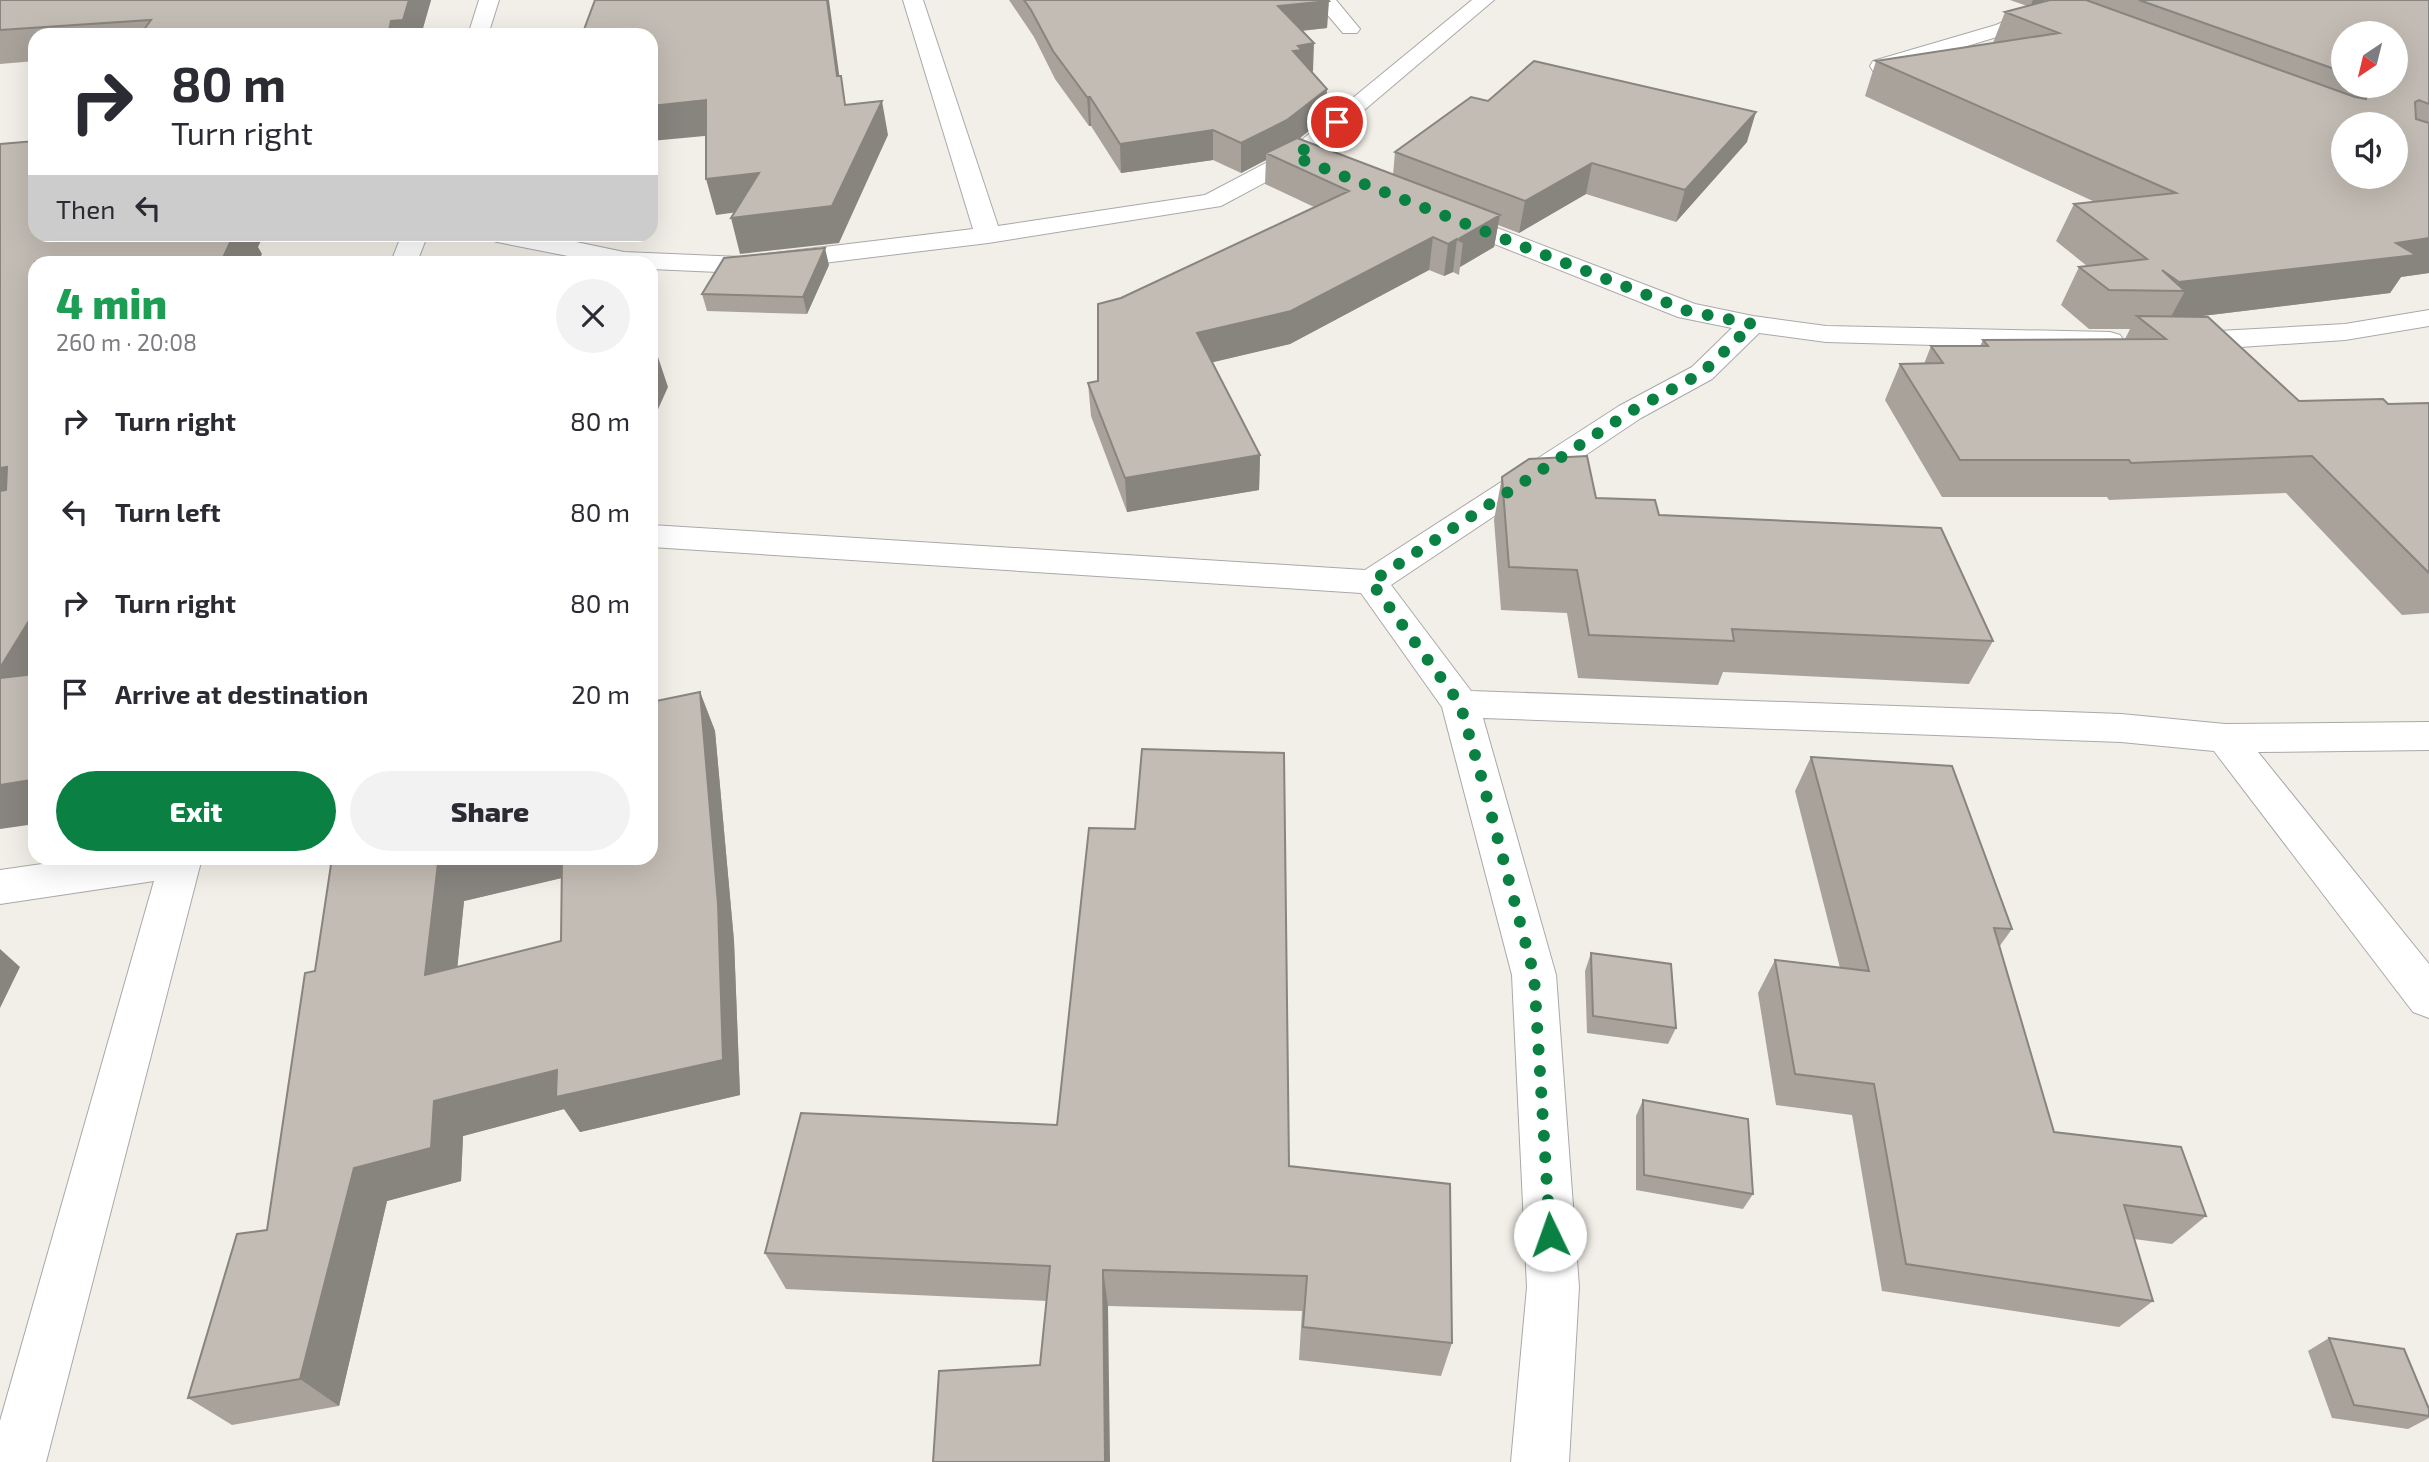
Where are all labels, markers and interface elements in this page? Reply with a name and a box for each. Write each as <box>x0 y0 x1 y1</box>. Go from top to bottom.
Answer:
north arrow <box>2331 21 2408 98</box>
map controls <box>2331 21 2408 189</box>
text: 80 m <box>171 53 286 112</box>
icon: right <box>56 56 147 147</box>
pin <box>1307 92 1367 152</box>
icon: arrive <box>1318 103 1356 141</box>
button: sound <box>2331 112 2408 189</box>
text: Turn right <box>171 113 313 151</box>
icon: left <box>129 189 167 227</box>
text: Then <box>56 193 115 224</box>
text: 4 min <box>56 277 167 327</box>
button: close <box>556 279 630 353</box>
text: 260 m · 20:08 <box>56 328 197 356</box>
icon: right <box>56 402 94 440</box>
text: Turn right <box>115 405 236 436</box>
text: 80 m <box>570 405 630 436</box>
icon: left <box>56 493 94 531</box>
text: Turn left <box>115 496 221 527</box>
text: 80 m <box>570 496 630 527</box>
icon: right <box>56 584 94 622</box>
text: Turn right <box>115 587 236 618</box>
text: 80 m <box>570 587 630 618</box>
icon: arrive <box>56 675 94 713</box>
text: Arrive at destination <box>115 678 368 709</box>
text: 20 m <box>571 678 630 709</box>
button: Exit <box>56 771 336 851</box>
button: Share <box>350 771 630 851</box>
position arrow <box>1513 1198 1587 1272</box>

